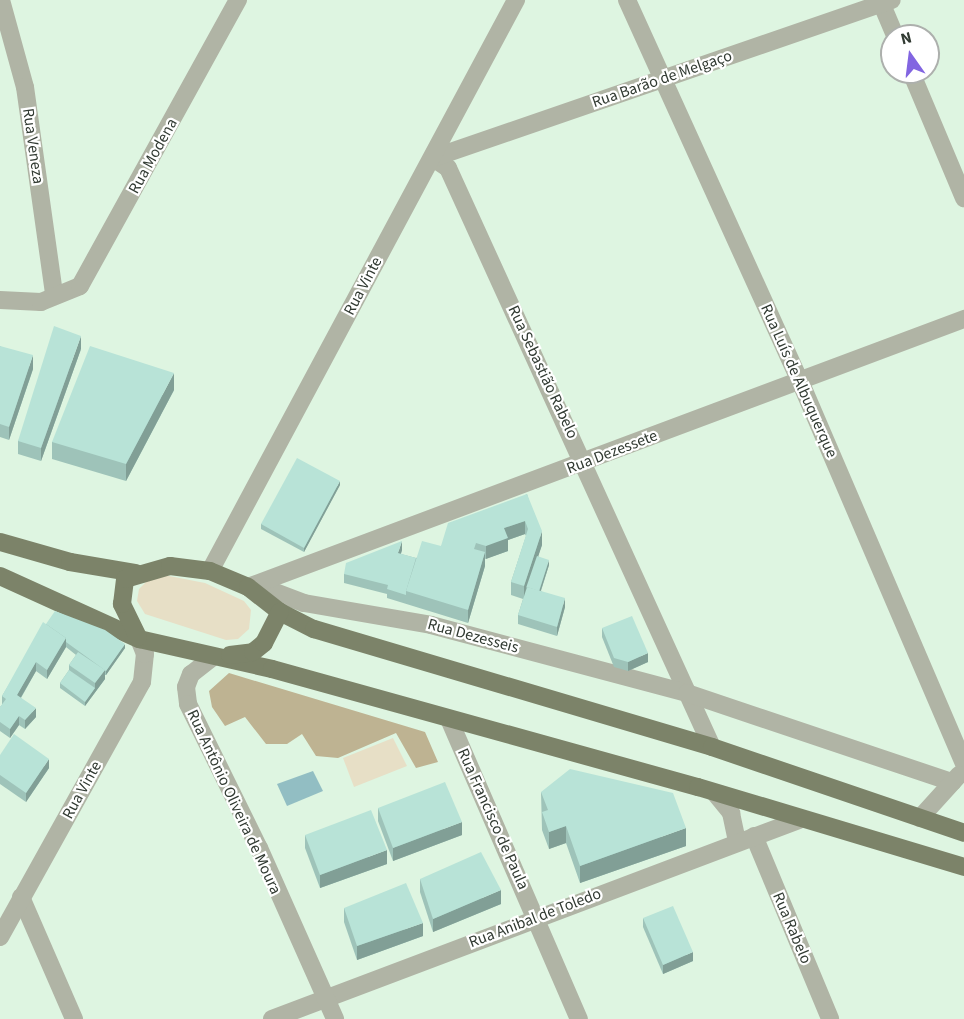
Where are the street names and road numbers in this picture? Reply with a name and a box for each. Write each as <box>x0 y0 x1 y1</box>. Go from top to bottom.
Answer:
street label: Rua Barão de Melgaço <box>589 46 735 112</box>
street label: Rua Veneza <box>18 107 48 185</box>
street label: Rua Modena <box>124 115 182 197</box>
street label: Rua Vinte <box>340 254 386 318</box>
street label: Rua Luís de Albuquerque <box>756 301 842 461</box>
street label: Rua Sebastião Rabelo <box>504 302 582 442</box>
street label: Rua Dezessete <box>564 426 660 478</box>
street label: Rua Dezesseis <box>425 615 521 657</box>
street label: Rua Antônio Oliveira de Moura <box>183 707 285 897</box>
street label: Rua Francisco de Paula <box>453 745 533 893</box>
street label: Rua Vinte <box>58 758 106 822</box>
street label: Rua Anibal de Toledo <box>466 884 604 952</box>
street label: Rua Rabelo <box>768 889 816 967</box>

